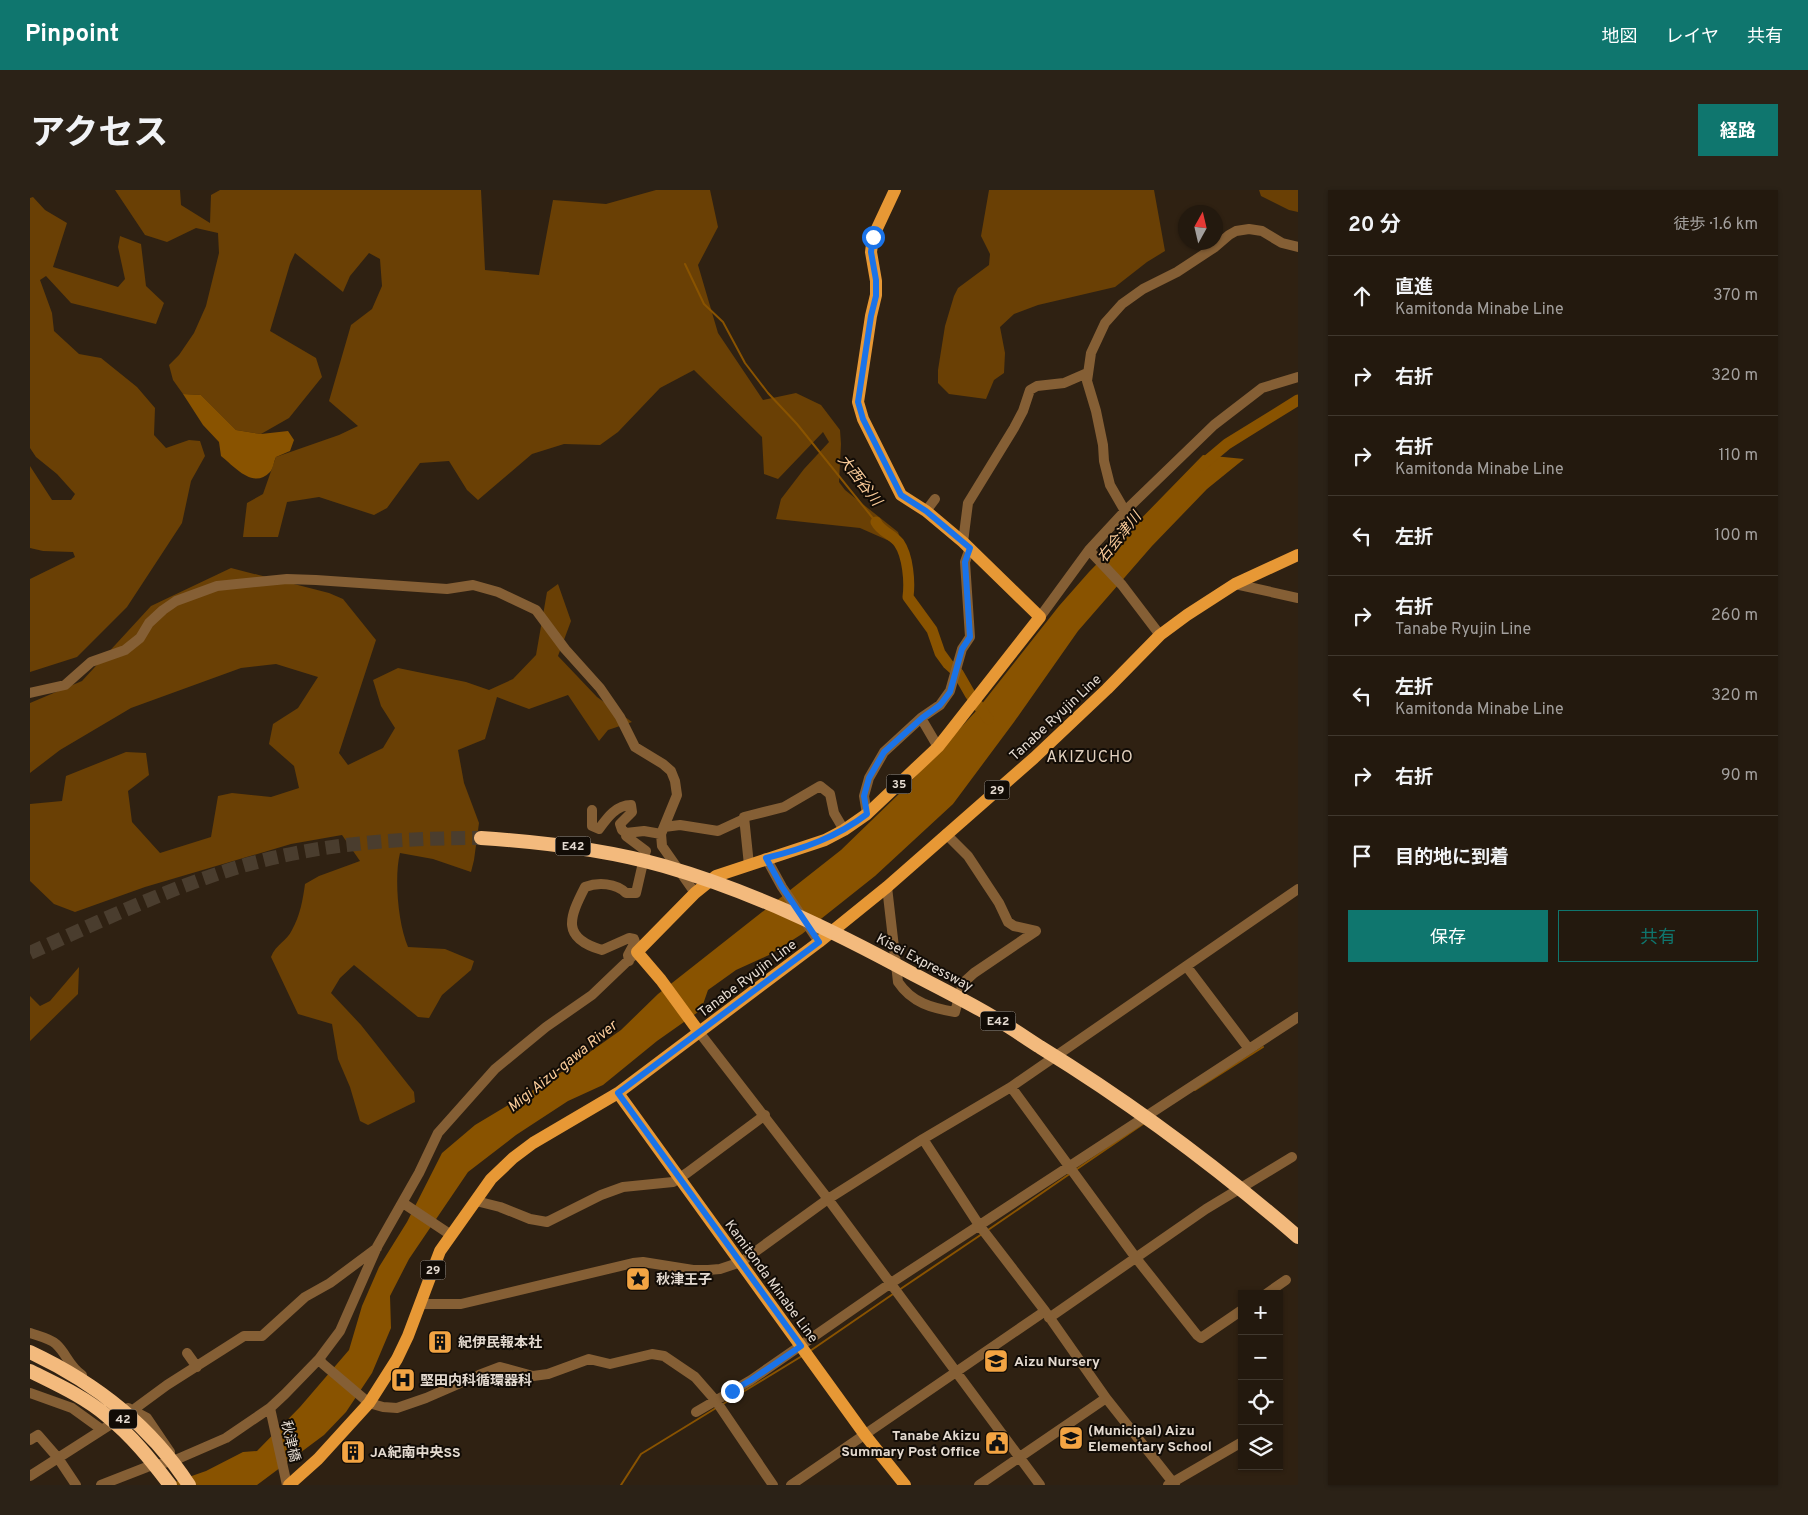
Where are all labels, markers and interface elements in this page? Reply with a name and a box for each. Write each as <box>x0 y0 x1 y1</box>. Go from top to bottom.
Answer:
text: Pinpoint <box>25 20 119 50</box>
text: 地図 <box>1602 26 1638 49</box>
text: レイヤ <box>1666 26 1719 49</box>
text: 共有 <box>1747 26 1783 49</box>
button: 経路 <box>1698 104 1778 156</box>
text: アクセス <box>30 113 168 157</box>
north arrow <box>1178 205 1223 250</box>
text: 20 分 <box>1348 212 1401 239</box>
text: 徒歩 · 1.6 km <box>1674 215 1758 235</box>
route start <box>862 226 885 249</box>
text: 直進 <box>1395 276 1433 300</box>
icon: ahead <box>1348 282 1376 310</box>
text: 370 m <box>1713 286 1758 306</box>
text: Kamitonda Minabe Line <box>1395 300 1564 320</box>
icon: right <box>1348 362 1376 390</box>
text: 右折 <box>1395 366 1433 390</box>
text: 320 m <box>1711 366 1758 386</box>
text: 右折 <box>1395 436 1433 460</box>
icon: right <box>1348 442 1376 470</box>
text: 110 m <box>1718 446 1758 466</box>
water label: 大西谷川 <box>833 451 886 512</box>
text: Kamitonda Minabe Line <box>1395 460 1564 480</box>
water label: 右会津川 <box>1094 507 1148 567</box>
icon: left <box>1348 522 1376 550</box>
text: 左折 <box>1395 526 1433 550</box>
text: 100 m <box>1714 526 1758 546</box>
text: 右折 <box>1395 596 1433 620</box>
icon: right <box>1348 602 1376 630</box>
text: 260 m <box>1711 606 1758 626</box>
text: Tanabe Ryujin Line <box>1395 620 1531 640</box>
street label: Tanabe Ryujin Line <box>1007 671 1105 765</box>
text: 左折 <box>1395 676 1433 700</box>
icon: left <box>1348 682 1376 710</box>
text: 320 m <box>1711 686 1758 706</box>
text: Kamitonda Minabe Line <box>1395 700 1564 720</box>
district label: AKIZUCHO <box>1046 748 1134 768</box>
icon: right <box>1348 762 1376 790</box>
text: 右折 <box>1395 766 1433 790</box>
text: 90 m <box>1721 766 1758 786</box>
road number: 35 <box>886 774 912 794</box>
road number: 29 <box>984 780 1010 800</box>
road number: E42 <box>556 836 590 856</box>
icon: arrive <box>1348 842 1376 870</box>
text: 目的地に到着 <box>1395 846 1509 870</box>
button: 保存 <box>1348 910 1548 962</box>
button: 共有 <box>1558 910 1758 962</box>
street label: Kisei Expressway <box>873 931 976 996</box>
street label: Tanabe Ryujin Line <box>695 937 801 1022</box>
road number: E42 <box>980 1011 1016 1030</box>
water label: Migi Aizu-gawa River <box>504 1016 623 1117</box>
street label: Kamitonda Minabe Line <box>721 1217 821 1347</box>
road number: 29 <box>420 1260 446 1280</box>
place icon: 秋津王子 <box>625 1266 651 1292</box>
place label: 秋津王子 <box>656 1272 712 1289</box>
map controls <box>1238 1290 1283 1470</box>
button: + <box>1238 1290 1283 1335</box>
building icon: 紀伊民報本社 <box>427 1329 453 1355</box>
place label: 紀伊民報本社 <box>458 1334 542 1352</box>
button: − <box>1238 1335 1283 1380</box>
school or university icon: Aizu Nursery <box>983 1348 1009 1374</box>
place label: Aizu Nursery <box>1014 1354 1100 1371</box>
hospital icon: 堅田内科循環器科 <box>390 1367 416 1393</box>
place label: 堅田内科循環器科 <box>420 1373 532 1390</box>
route end <box>721 1380 744 1403</box>
button: locate <box>1238 1380 1283 1425</box>
road number: 42 <box>109 1410 137 1428</box>
street label: 秋津橋 <box>277 1419 303 1464</box>
place label: (Municipal) Aizu Elementary School <box>1088 1423 1212 1456</box>
school or university icon: (Municipal) Aizu Elementary School <box>1058 1425 1084 1451</box>
button: layers <box>1238 1425 1283 1470</box>
place label: Tanabe Akizu Summary Post Office <box>841 1428 980 1461</box>
public building icon: Tanabe Akizu Summary Post Office <box>984 1430 1010 1456</box>
building icon: JA紀南中央SS <box>340 1439 366 1465</box>
place label: JA紀南中央SS <box>370 1445 461 1462</box>

